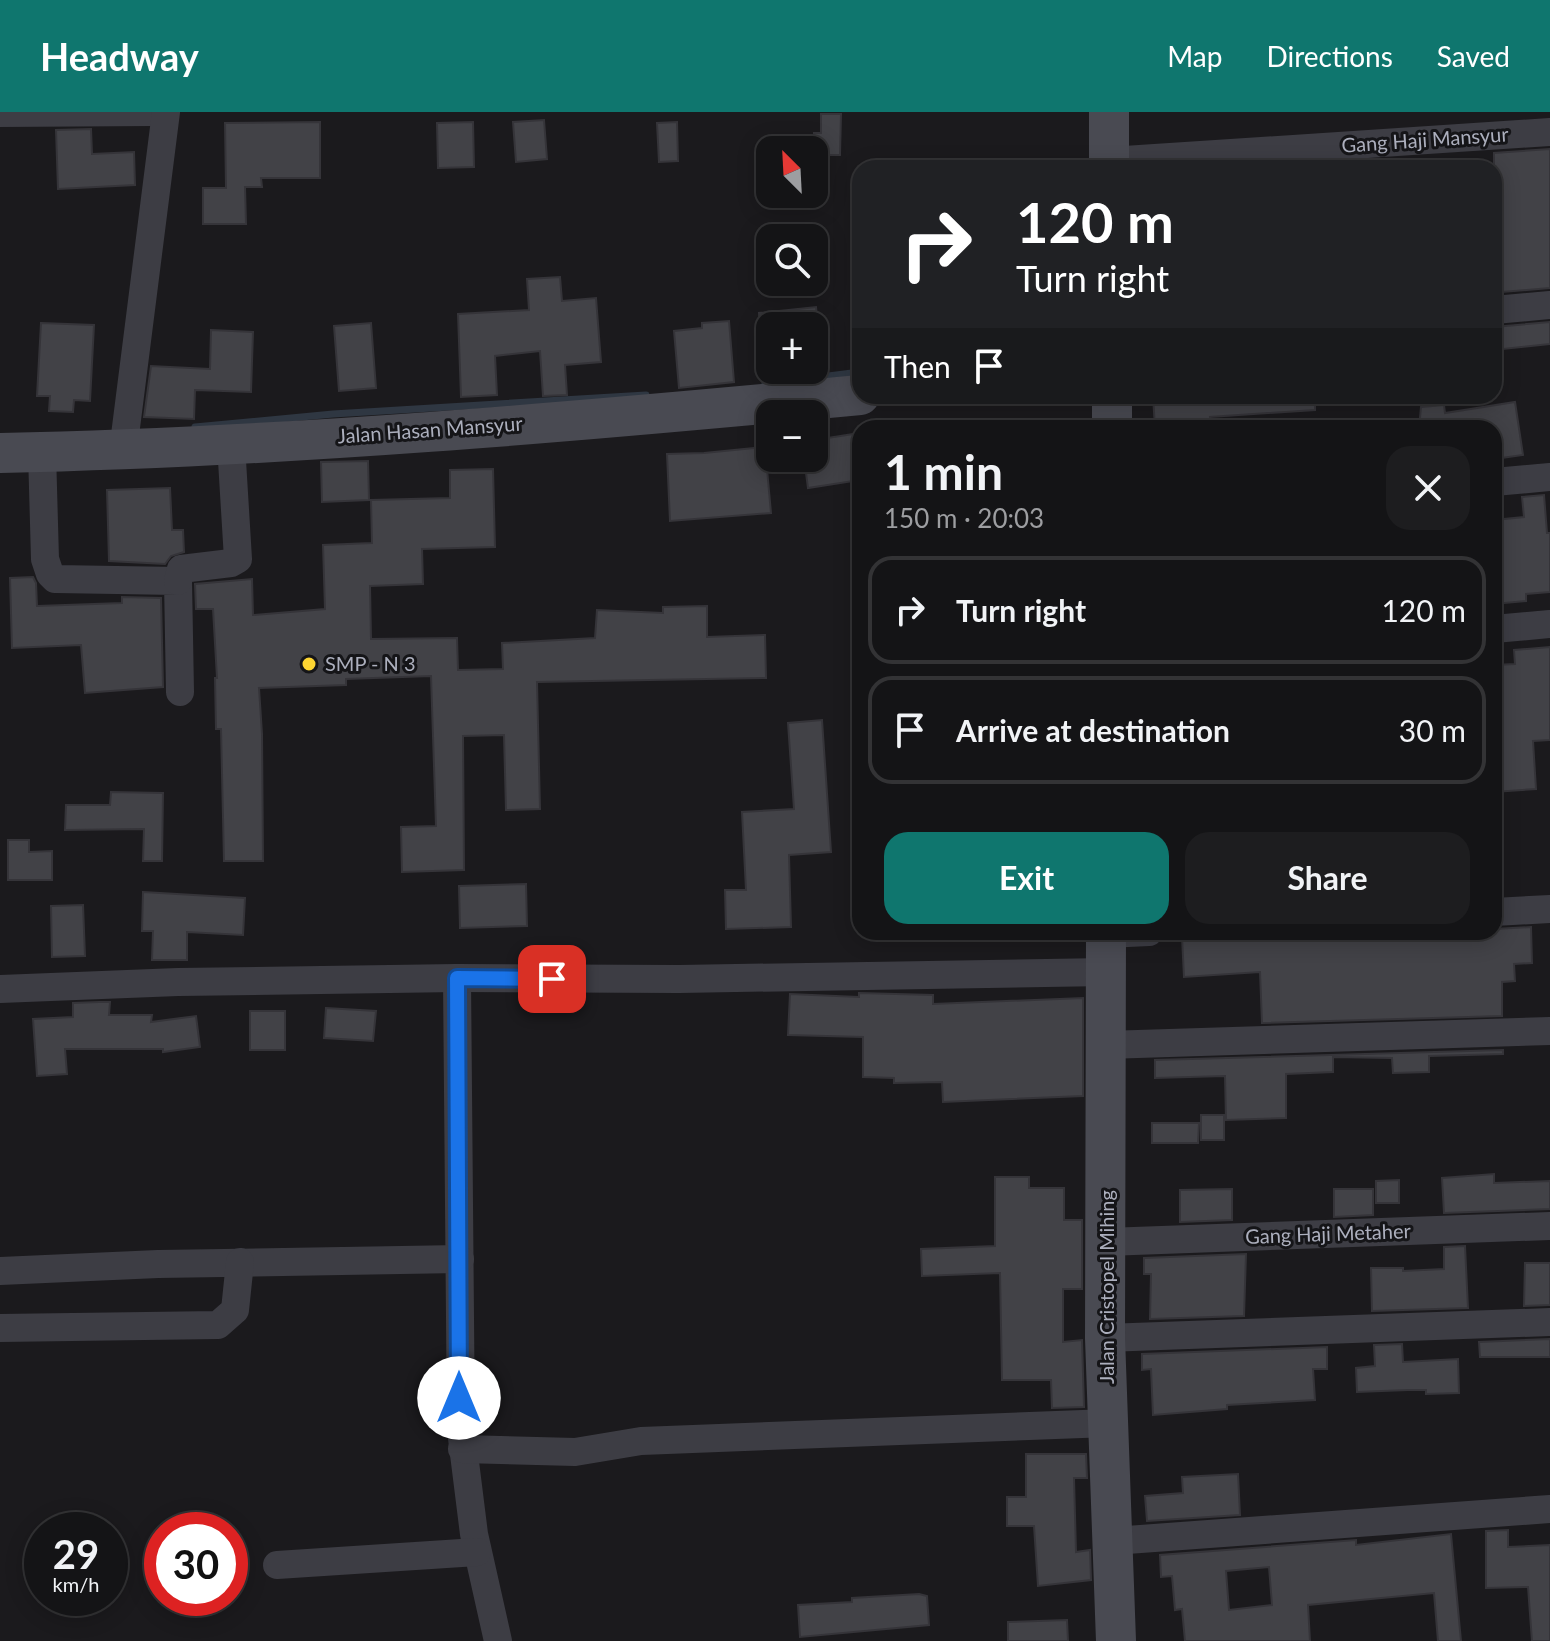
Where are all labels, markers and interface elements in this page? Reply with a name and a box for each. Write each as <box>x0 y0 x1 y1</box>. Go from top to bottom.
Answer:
text: Headway <box>40 33 199 79</box>
text: Map <box>1167 39 1222 73</box>
text: Directions <box>1266 39 1393 73</box>
text: Saved <box>1437 39 1510 73</box>
street label: Gang Haji Mansyur <box>1341 121 1510 157</box>
north arrow <box>756 136 828 208</box>
map controls <box>756 136 828 472</box>
text: 120 m <box>1016 188 1174 255</box>
icon: right <box>884 192 988 296</box>
button: search <box>756 224 828 296</box>
text: Turn right <box>1016 256 1169 300</box>
button: + <box>756 312 828 384</box>
icon: arrive <box>967 344 1011 388</box>
text: Then <box>884 348 951 384</box>
button: − <box>756 400 828 472</box>
street label: Jalan Hasan Mansyur <box>337 411 524 447</box>
text: 1 min <box>884 443 1003 500</box>
button: close <box>1386 446 1470 530</box>
text: 150 m · 20:03 <box>884 502 1044 534</box>
icon: right <box>888 588 932 632</box>
text: Turn right <box>956 592 1086 628</box>
text: 120 m <box>1381 592 1466 628</box>
place label: SMP - N 3 <box>325 651 416 675</box>
marker: SMP - N 3 <box>300 655 318 673</box>
icon: arrive <box>888 708 932 752</box>
text: Arrive at destination <box>956 712 1230 748</box>
text: 30 m <box>1399 712 1466 748</box>
button: Exit <box>884 832 1169 924</box>
button: Share <box>1185 832 1470 924</box>
pin <box>518 945 586 1013</box>
icon: arrive <box>530 957 574 1001</box>
street label: Jalan Cristopel Mihing <box>1094 1190 1118 1384</box>
street label: Gang Haji Metaher <box>1245 1218 1412 1248</box>
position arrow <box>417 1356 501 1440</box>
speed limit sign: 30 <box>144 1512 248 1616</box>
text: 29 <box>53 1530 99 1578</box>
text: km/h <box>53 1572 99 1596</box>

